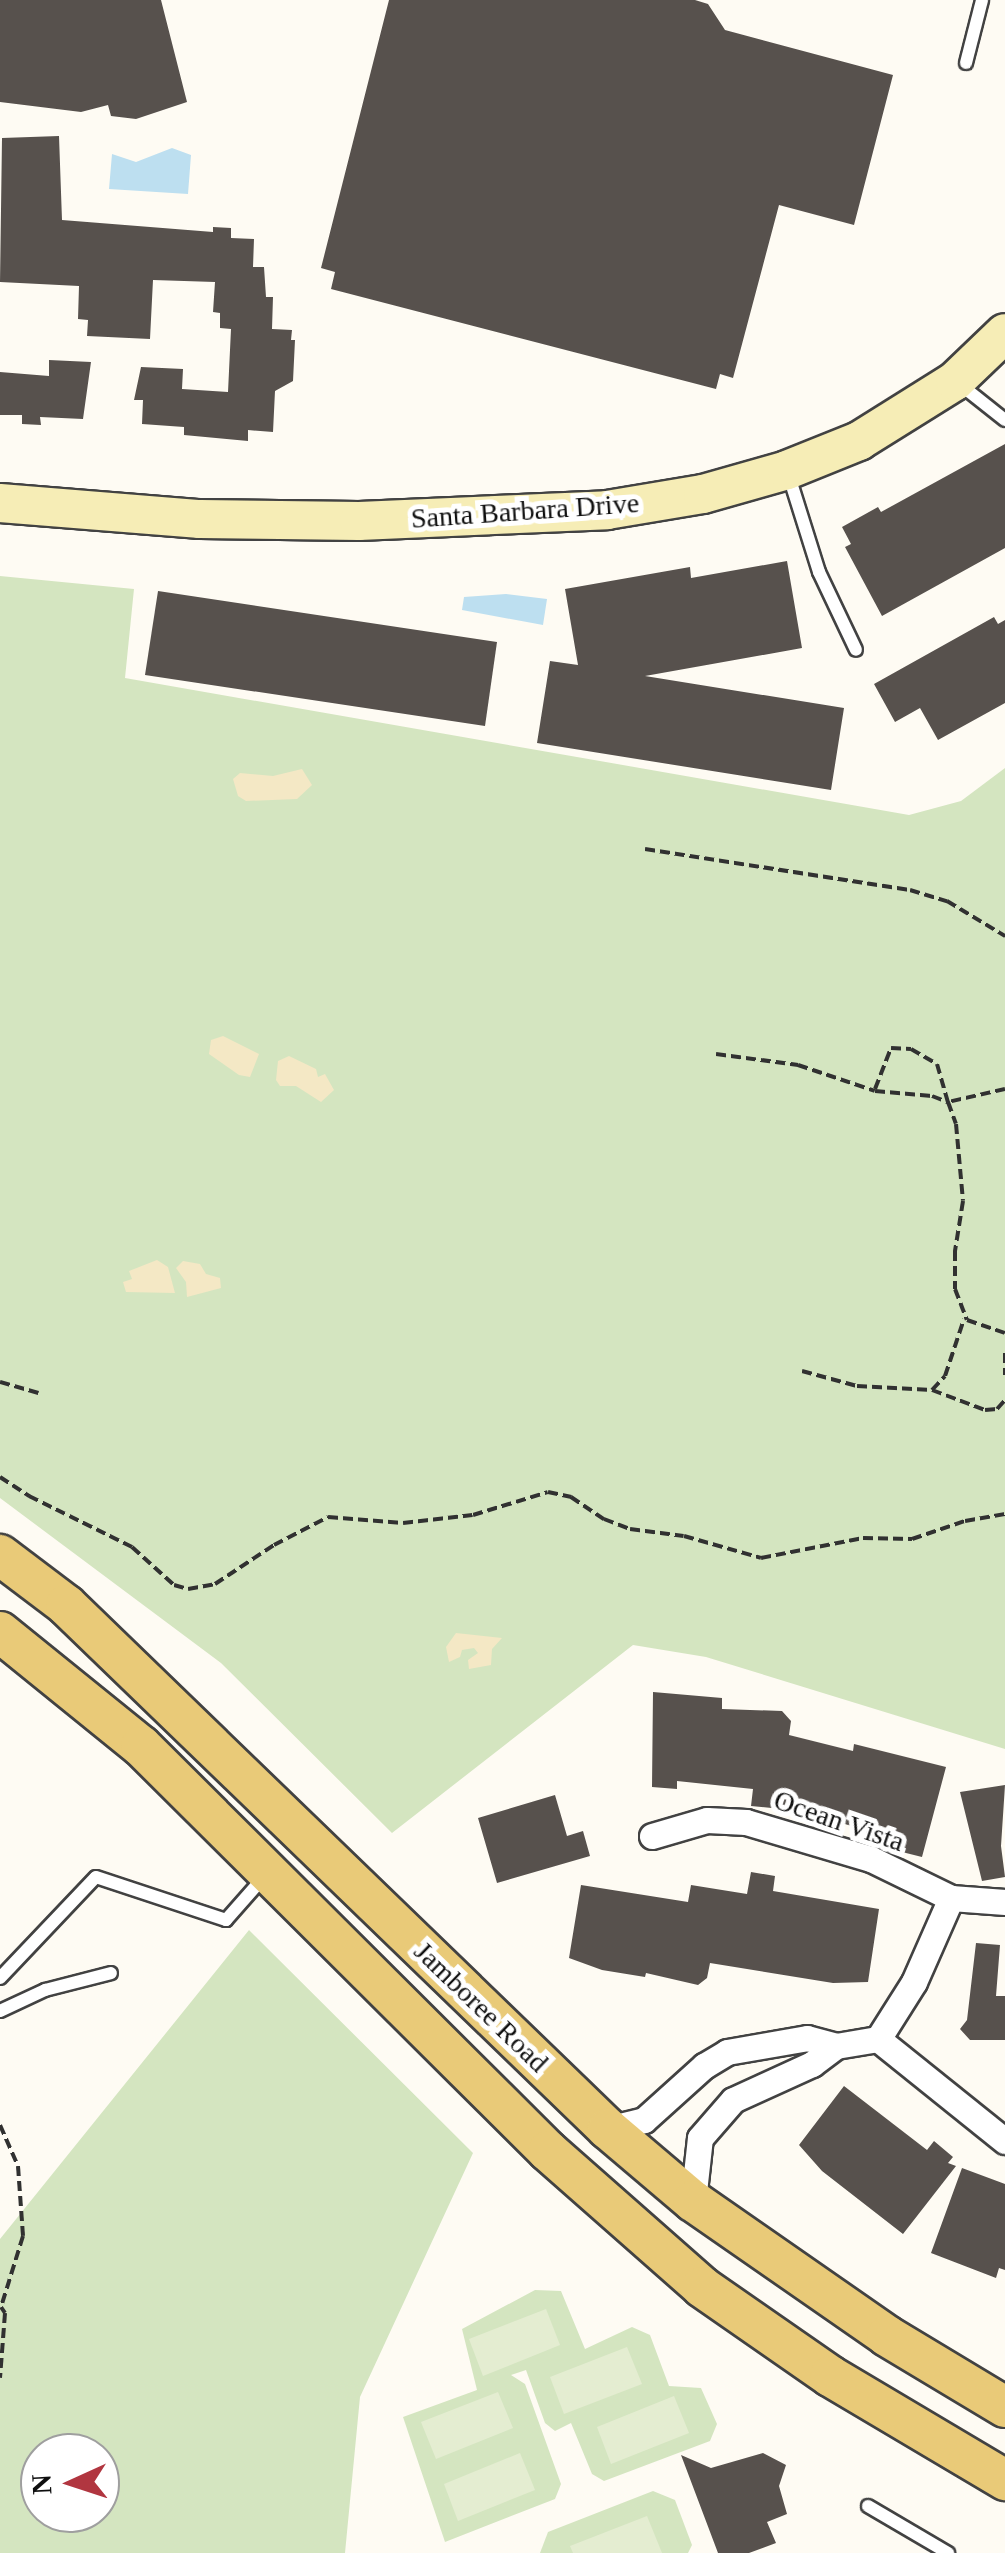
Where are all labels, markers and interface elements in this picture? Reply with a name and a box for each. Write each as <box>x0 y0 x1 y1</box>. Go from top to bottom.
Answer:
street label: Santa Barbara Drive <box>410 486 640 536</box>
street label: Ocean Vista <box>769 1783 909 1859</box>
street label: Jamboree Road <box>407 1935 555 2079</box>
north arrow <box>20 2433 120 2533</box>
text: N <box>26 2474 58 2495</box>

